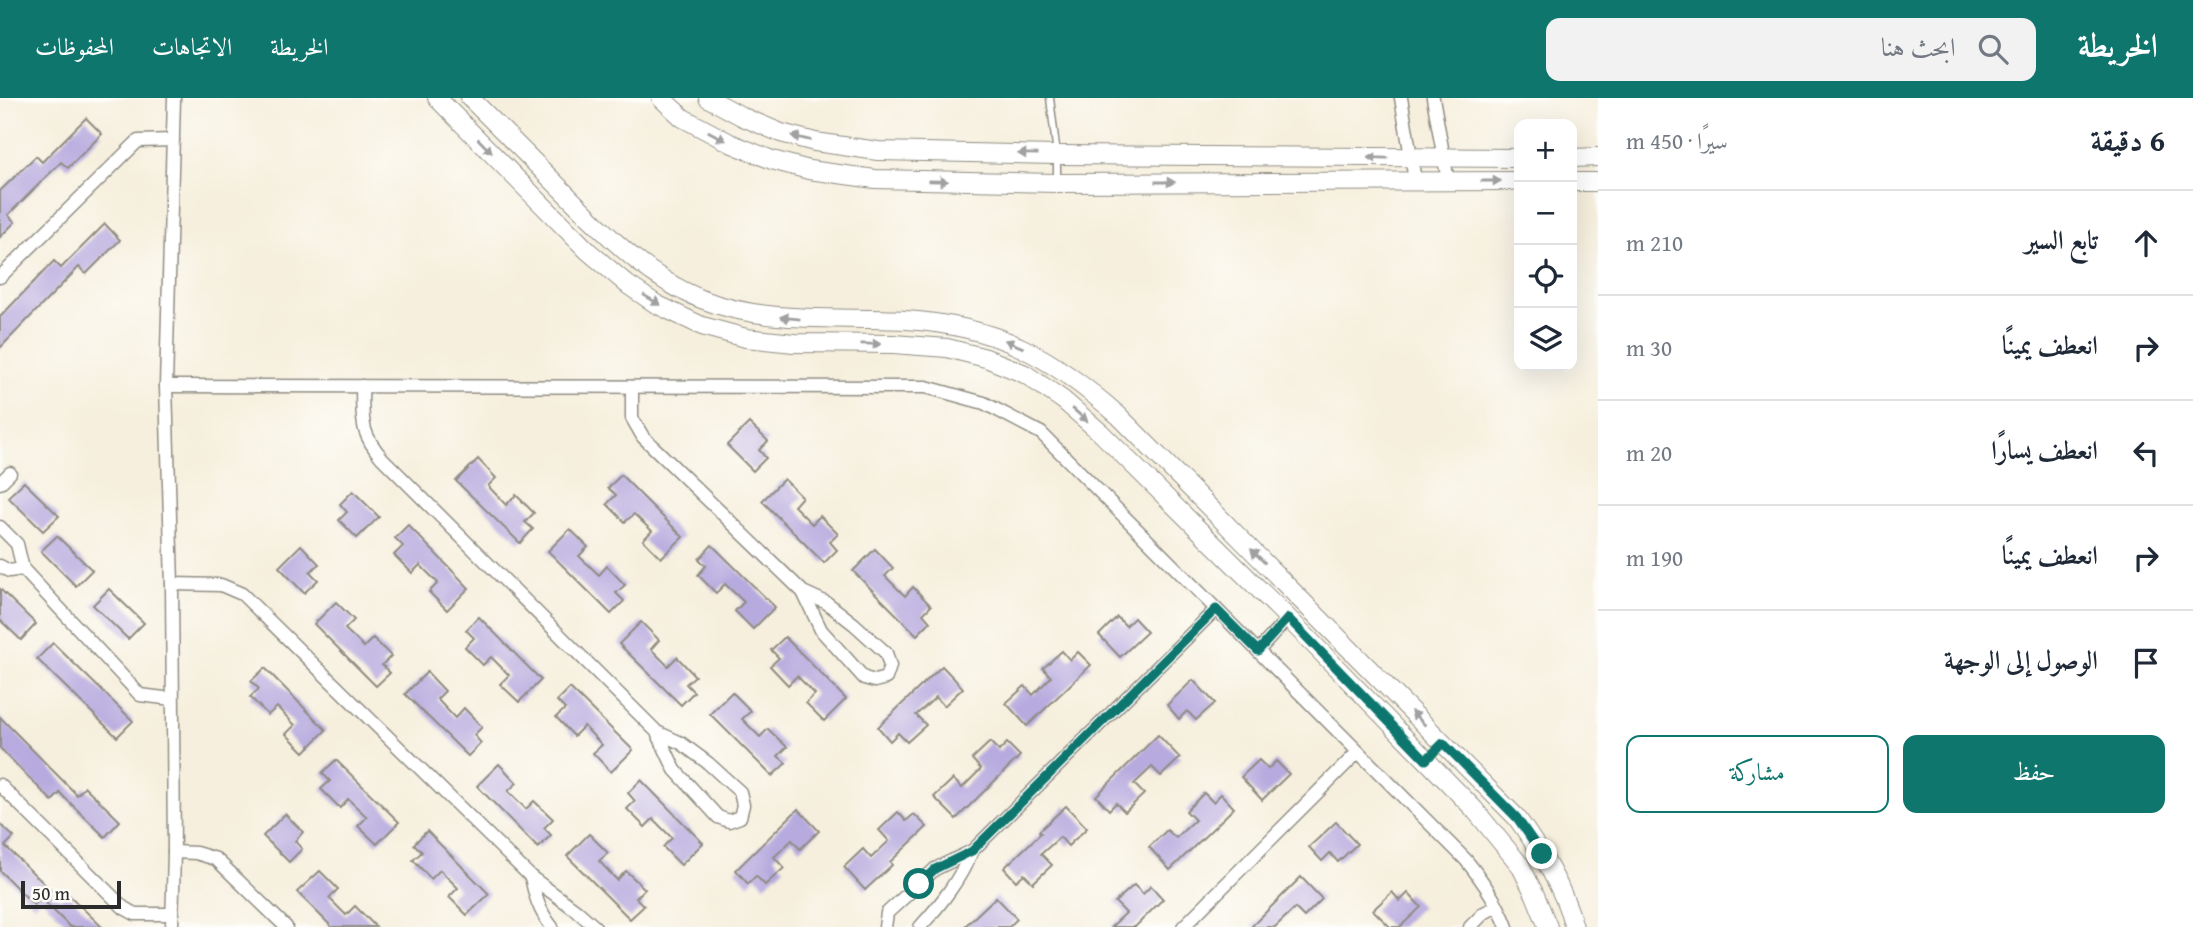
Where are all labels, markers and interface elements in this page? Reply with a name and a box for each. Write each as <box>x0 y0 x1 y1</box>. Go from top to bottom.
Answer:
search box <box>1546 18 2036 81</box>
text: الخريطة <box>2078 21 2158 69</box>
text: ابحث هنا <box>1881 27 1956 66</box>
text: المحفوظات <box>35 29 114 64</box>
text: الاتجاهات <box>152 29 232 64</box>
text: الخريطة <box>270 29 329 64</box>
icon: search <box>1974 30 2012 68</box>
text: 6 دقيقة <box>2090 118 2165 162</box>
map controls <box>1514 119 1577 371</box>
button: + <box>1514 119 1577 182</box>
text: سيرًا · 450 m <box>1626 124 1728 157</box>
one-way arrow <box>708 130 727 142</box>
one-way arrow <box>790 132 812 143</box>
one-way arrow <box>476 138 493 154</box>
one-way arrow <box>1016 149 1038 160</box>
one-way arrow <box>1366 153 1388 164</box>
one-way arrow <box>927 175 949 186</box>
one-way arrow <box>1480 175 1502 187</box>
one-way arrow <box>1154 176 1176 188</box>
button: − <box>1514 182 1577 245</box>
text: تابع السير <box>2024 220 2098 259</box>
icon: ahead <box>2127 224 2165 262</box>
text: 210 m <box>1626 226 1683 259</box>
button: locate <box>1514 245 1577 308</box>
one-way arrow <box>642 294 661 307</box>
button: layers <box>1514 308 1577 371</box>
one-way arrow <box>779 312 801 323</box>
text: انعطف يمينًا <box>2002 325 2098 364</box>
icon: right <box>2127 329 2165 367</box>
text: 30 m <box>1626 331 1672 364</box>
one-way arrow <box>860 338 882 349</box>
one-way arrow <box>1004 338 1024 350</box>
one-way arrow <box>1072 407 1089 422</box>
text: انعطف يسارًا <box>1991 430 2098 469</box>
icon: left <box>2127 434 2165 472</box>
text: 20 m <box>1626 436 1672 469</box>
text: انعطف يمينًا <box>2002 535 2098 574</box>
icon: right <box>2127 539 2165 577</box>
text: 190 m <box>1626 541 1683 574</box>
one-way arrow <box>1250 549 1267 565</box>
text: الوصول إلى الوجهة <box>1944 640 2098 679</box>
icon: arrive <box>2127 644 2165 682</box>
one-way arrow <box>1410 710 1426 726</box>
button: مشاركة <box>1626 735 1889 813</box>
button: حفظ <box>1903 735 2165 813</box>
route end <box>1526 838 1557 869</box>
route start <box>903 868 934 899</box>
scale bar <box>21 878 121 910</box>
text: 50 m <box>32 879 70 907</box>

